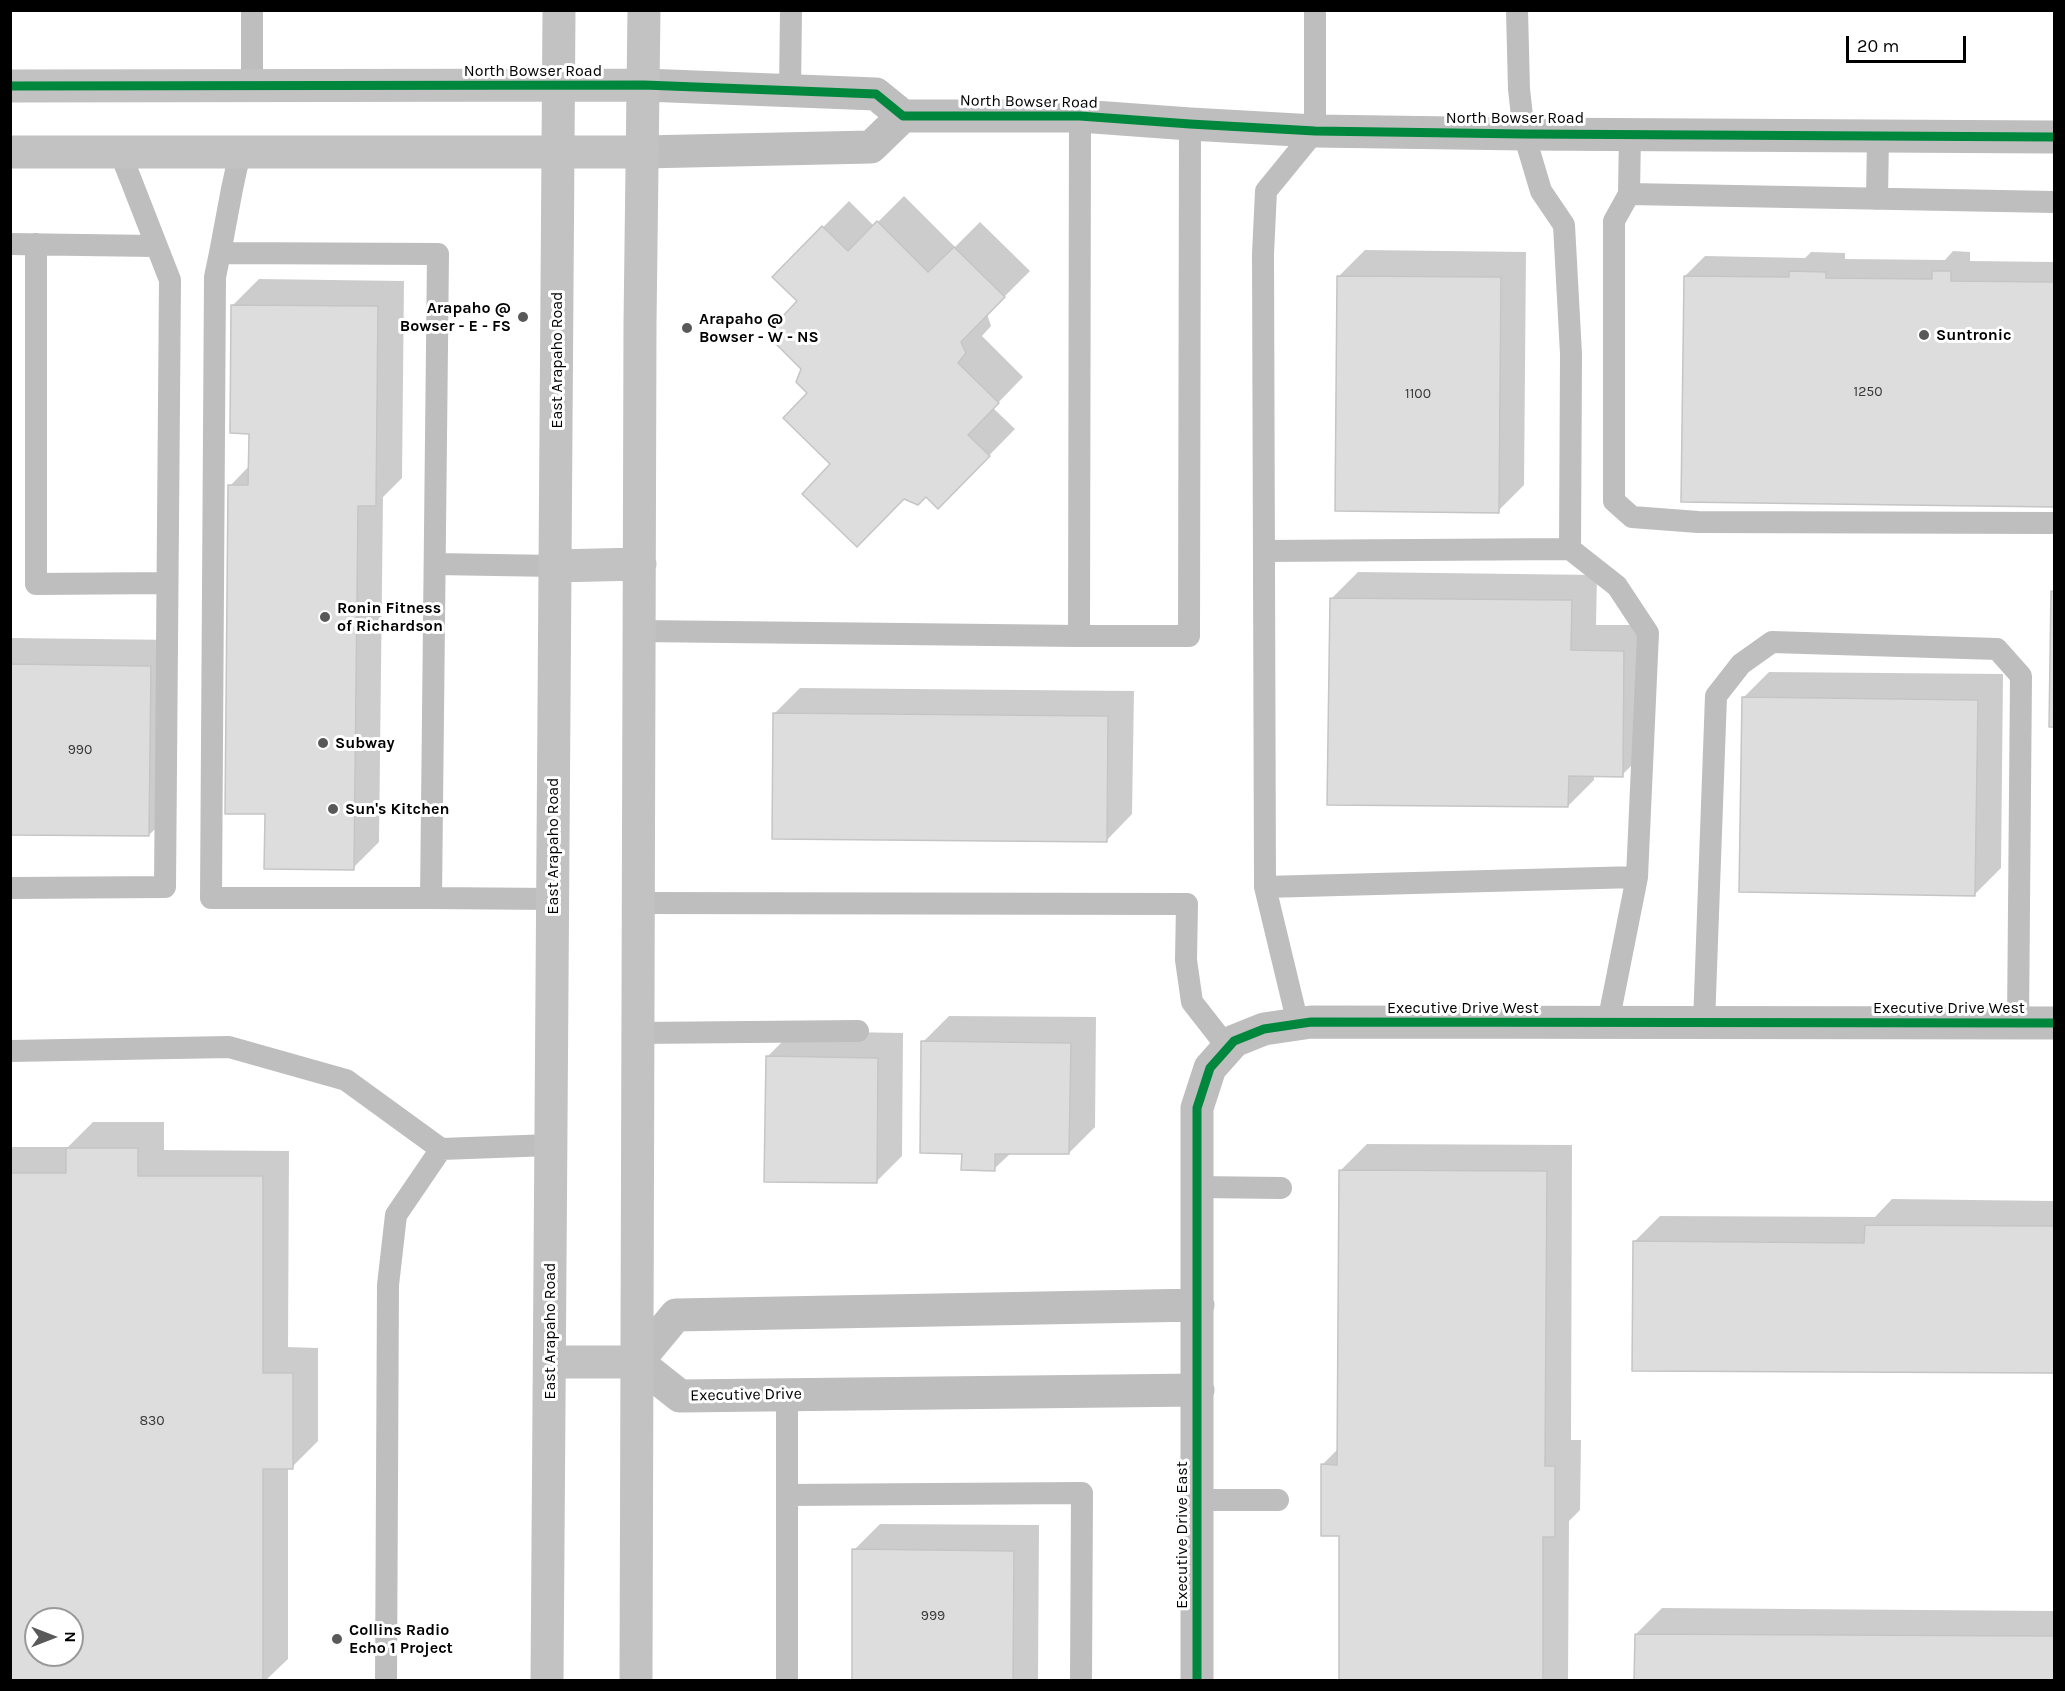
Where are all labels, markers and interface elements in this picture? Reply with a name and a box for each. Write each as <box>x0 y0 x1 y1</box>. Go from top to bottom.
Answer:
scale bar <box>1849 24 1969 62</box>
text: 20 m <box>1857 35 1899 57</box>
street label: North Bowser Road <box>464 61 602 81</box>
street label: North Bowser Road <box>960 91 1098 113</box>
street label: North Bowser Road <box>1446 108 1584 128</box>
street label: East Arapaho Road <box>547 292 567 428</box>
place label: Arapaho @ Bowser - E - FS <box>400 298 511 336</box>
place label: Arapaho @ Bowser - W - NS <box>699 309 819 347</box>
marker: Arapaho @ Bowser - E - FS <box>516 310 530 324</box>
marker: Arapaho @ Bowser - W - NS <box>680 321 694 335</box>
place label: Suntronic <box>1936 325 2012 345</box>
marker: Suntronic <box>1917 328 1931 342</box>
house number: 1250 <box>1854 384 1882 400</box>
house number: 1100 <box>1405 386 1431 402</box>
place label: Ronin Fitness of Richardson <box>337 598 443 636</box>
marker: Ronin Fitness of Richardson <box>318 610 332 624</box>
place label: Subway <box>335 733 395 753</box>
marker: Subway <box>316 736 330 750</box>
house number: 990 <box>68 742 92 758</box>
street label: East Arapaho Road <box>543 778 563 914</box>
place label: Sun's Kitchen <box>345 799 449 819</box>
marker: Sun's Kitchen <box>326 802 340 816</box>
street label: Executive Drive West <box>1387 998 1539 1018</box>
street label: Executive Drive West <box>1873 998 2025 1018</box>
street label: East Arapaho Road <box>540 1263 560 1399</box>
street label: Executive Drive <box>690 1384 802 1406</box>
house number: 830 <box>139 1413 165 1429</box>
street label: Executive Drive East <box>1172 1461 1192 1609</box>
north arrow <box>24 1607 84 1667</box>
house number: 999 <box>921 1608 945 1624</box>
place label: Collins Radio Echo 1 Project <box>349 1620 453 1658</box>
text: N <box>61 1631 80 1643</box>
marker: Collins Radio Echo 1 Project <box>330 1632 344 1646</box>

